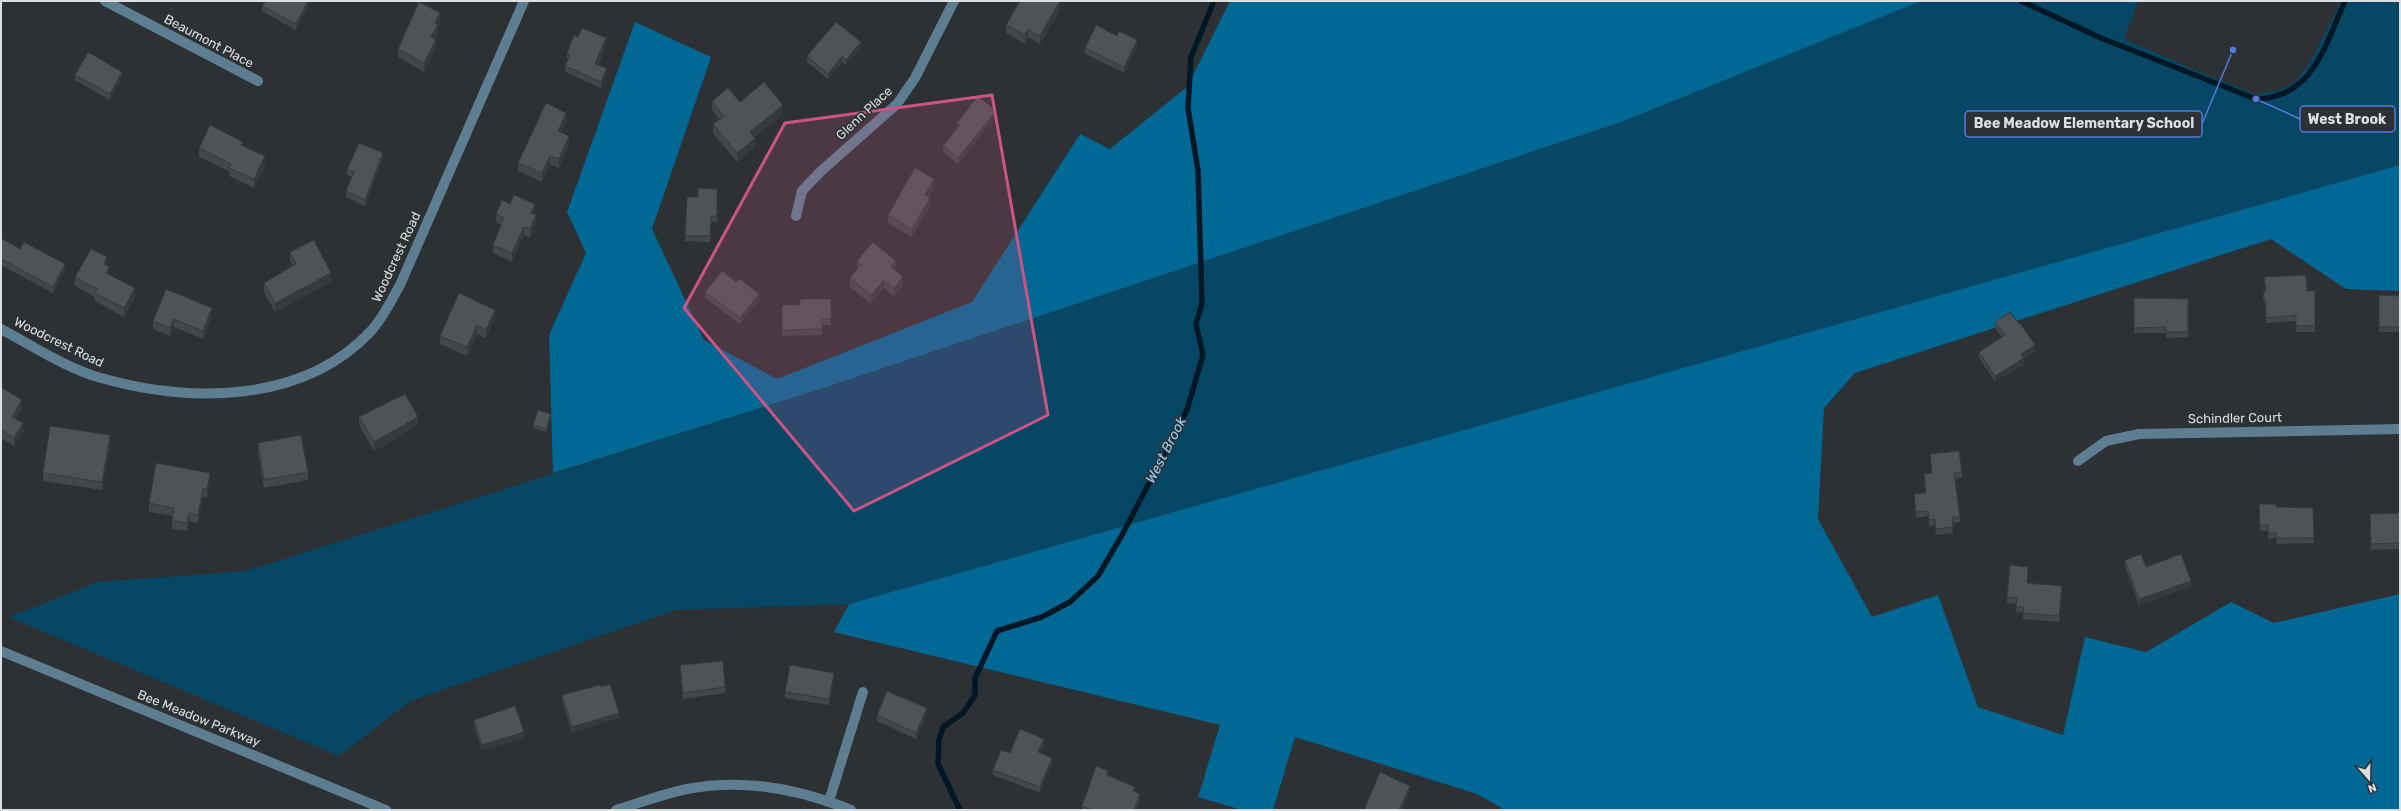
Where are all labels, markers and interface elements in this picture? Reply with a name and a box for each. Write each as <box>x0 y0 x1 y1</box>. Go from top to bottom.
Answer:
street label: Beaumont Place <box>162 11 256 71</box>
street label: Glenn Place <box>833 83 895 143</box>
callout: West Brook <box>2300 106 2395 132</box>
callout: Bee Meadow Elementary School <box>1965 111 2202 137</box>
text: West Brook <box>2308 111 2387 128</box>
text: Bee Meadow Elementary School <box>1974 115 2194 132</box>
street label: Woodcrest Road <box>369 210 423 304</box>
street label: Woodcrest Road <box>12 314 106 370</box>
street label: Schindler Court <box>2188 410 2282 426</box>
water label: West Brook <box>1142 413 1190 486</box>
street label: Bee Meadow Parkway <box>135 687 263 749</box>
north arrow <box>2349 759 2389 799</box>
text: N <box>2366 780 2378 795</box>

